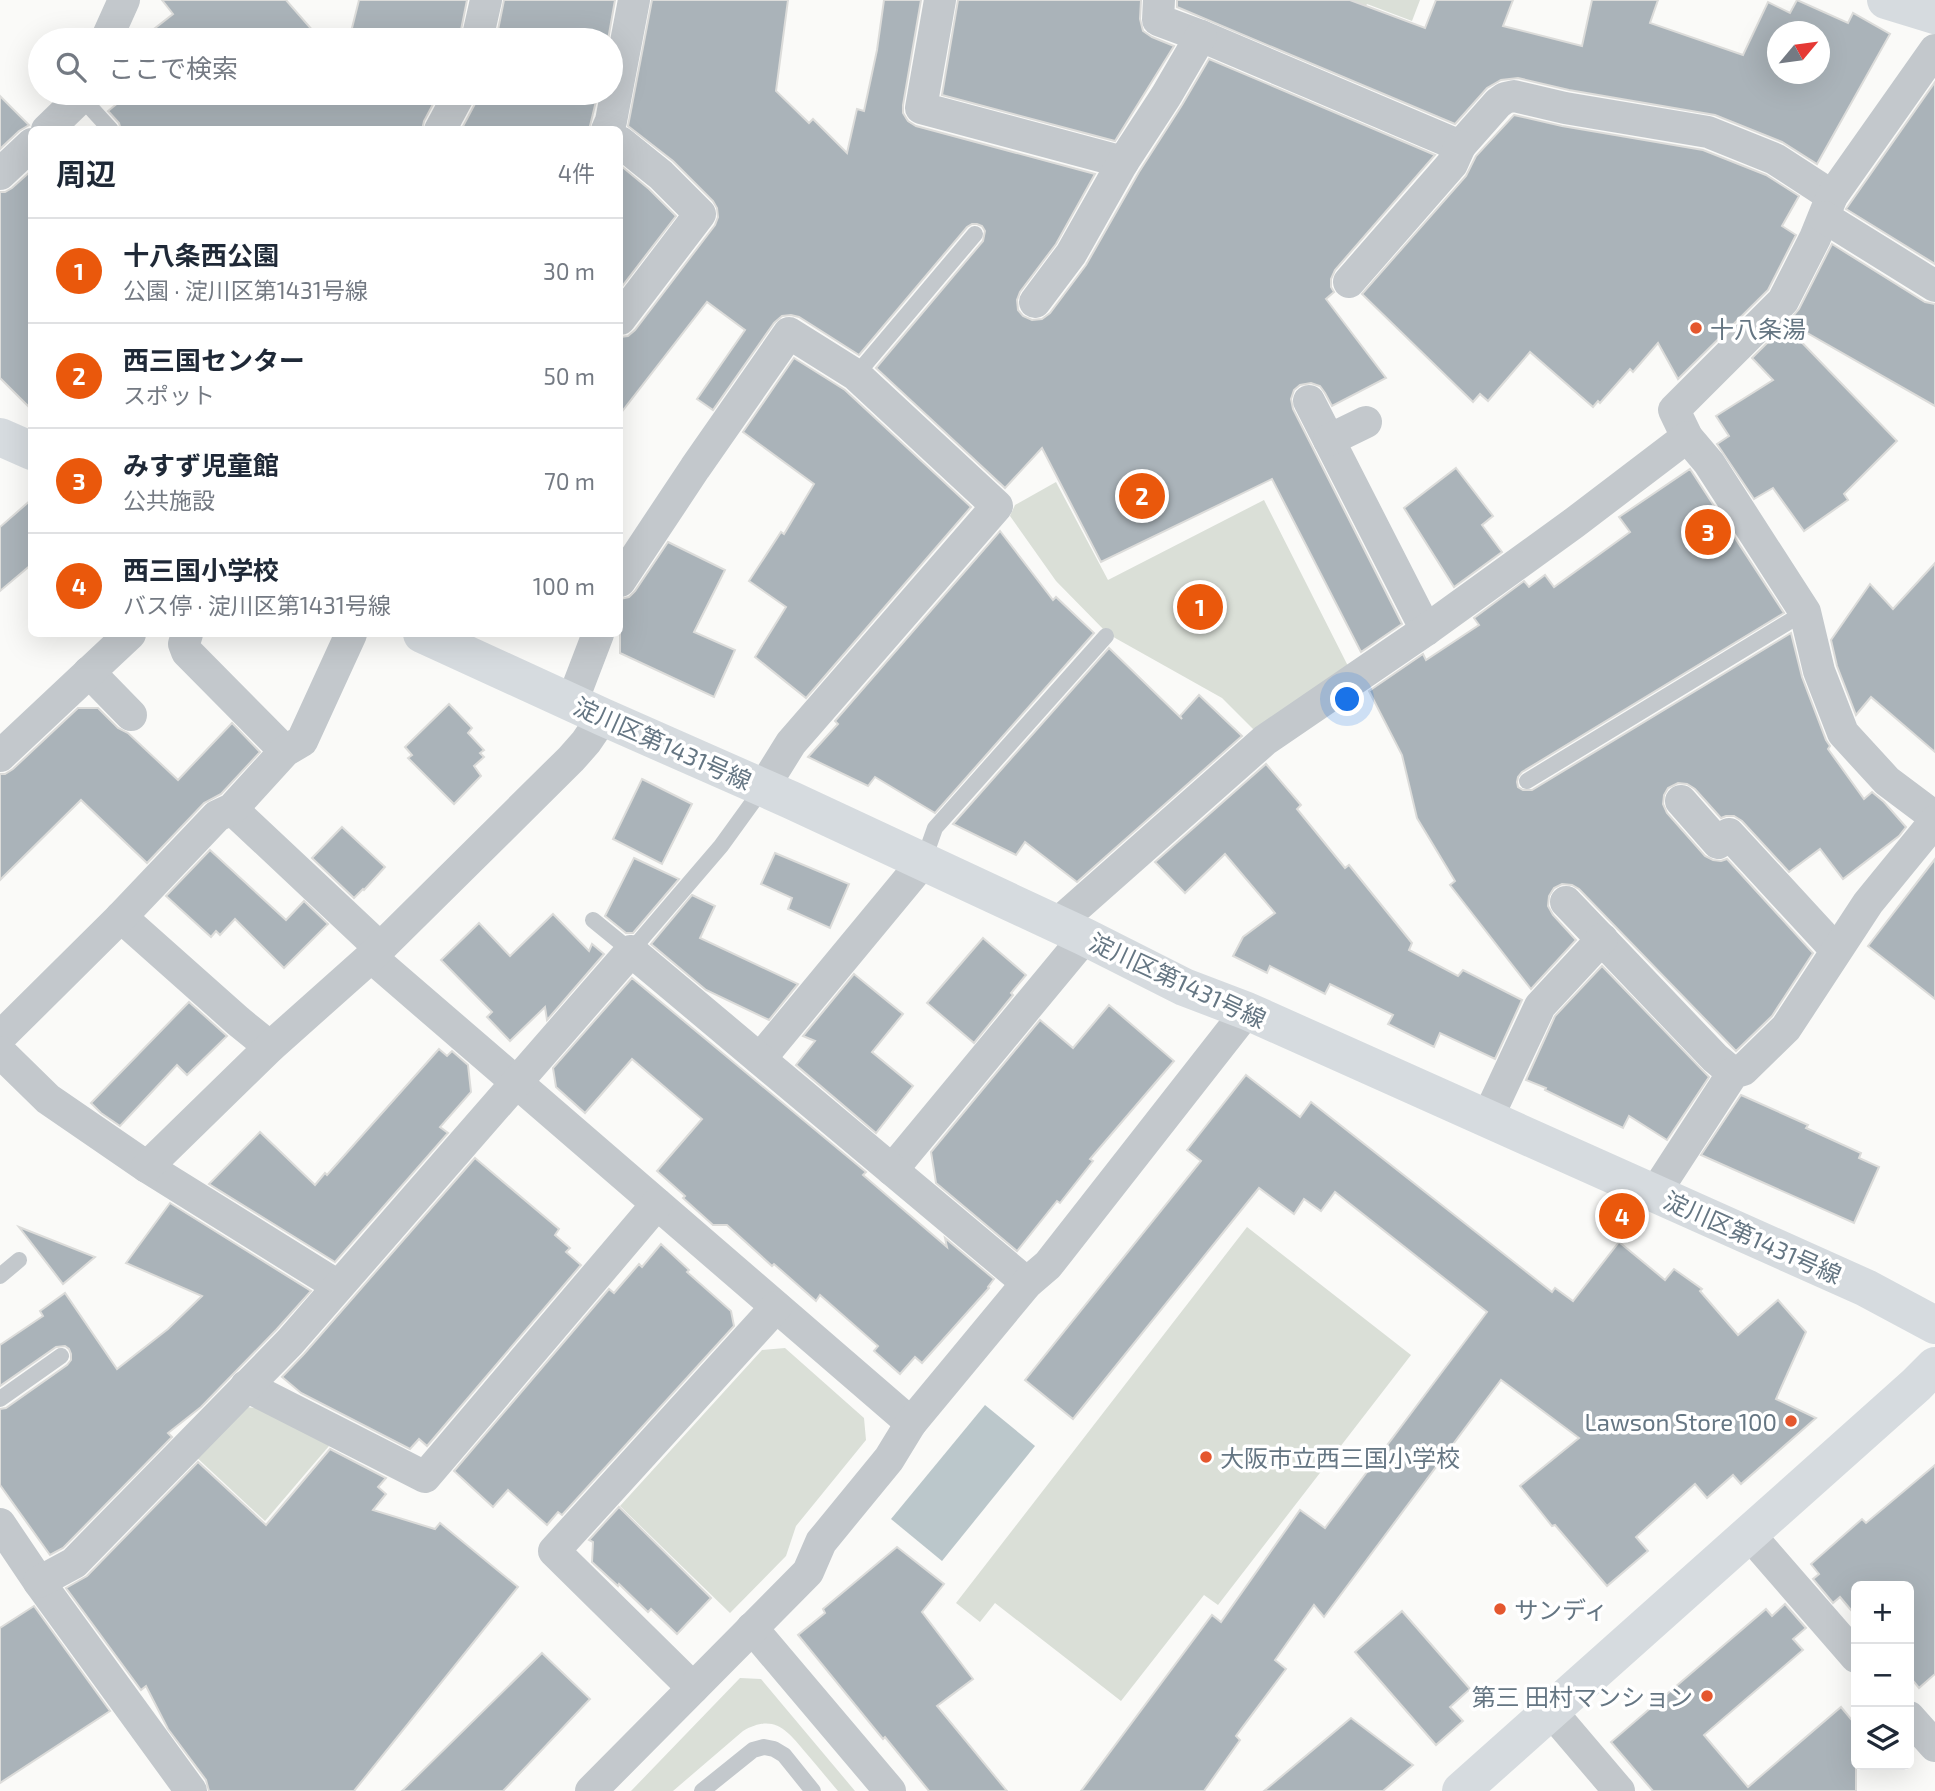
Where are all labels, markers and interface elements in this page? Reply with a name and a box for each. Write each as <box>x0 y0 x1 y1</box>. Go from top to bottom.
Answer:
north arrow <box>1767 21 1830 84</box>
search box <box>28 28 623 105</box>
icon: search <box>52 48 90 86</box>
text: ここで検索 <box>108 52 238 83</box>
text: 周辺 <box>56 155 116 191</box>
text: 4件 <box>558 159 595 187</box>
text: 十八条西公園 <box>123 239 279 270</box>
text: 1 <box>74 257 84 285</box>
text: 30 m <box>543 257 595 285</box>
text: 公園 · 淀川区第1431号線 <box>123 276 368 304</box>
place label: 十八条湯 <box>1710 314 1806 343</box>
marker: 十八条湯 <box>1688 320 1704 336</box>
text: 西三国センター <box>123 344 305 375</box>
text: 2 <box>72 362 86 390</box>
text: 50 m <box>544 362 595 390</box>
text: スポット <box>123 381 215 409</box>
text: みすず児童館 <box>123 449 279 480</box>
text: 3 <box>72 467 86 495</box>
text: 70 m <box>544 467 595 495</box>
pin: 2 <box>1119 470 1165 522</box>
text: 公共施設 <box>123 486 215 514</box>
pin: 3 <box>1685 506 1731 558</box>
text: 西三国小学校 <box>123 554 279 585</box>
text: 4 <box>72 572 86 600</box>
text: 100 m <box>533 572 595 600</box>
pin: 1 <box>1177 581 1223 633</box>
text: バス停 · 淀川区第1431号線 <box>123 591 391 619</box>
your location <box>1330 682 1364 716</box>
street label: 淀川区第1431号線 <box>570 691 756 795</box>
street label: 淀川区第1431号線 <box>1085 926 1271 1034</box>
street label: 淀川区第1431号線 <box>1660 1185 1846 1289</box>
pin: 4 <box>1599 1190 1645 1242</box>
place label: Lawson Store 100 <box>1584 1407 1777 1436</box>
marker: Lawson Store 100 <box>1783 1413 1799 1429</box>
place label: 大阪市立西三国小学校 <box>1220 1443 1460 1472</box>
marker: 大阪市立西三国小学校 <box>1198 1449 1214 1465</box>
map controls <box>1851 1581 1914 1770</box>
button: + <box>1851 1581 1914 1644</box>
place label: サンディ <box>1514 1595 1608 1624</box>
marker: サンディ <box>1492 1601 1508 1617</box>
button: − <box>1851 1644 1914 1707</box>
place label: 第三 田村マンション <box>1472 1682 1693 1711</box>
marker: 第三 田村マンション <box>1699 1688 1715 1704</box>
button: layers <box>1851 1707 1914 1770</box>

